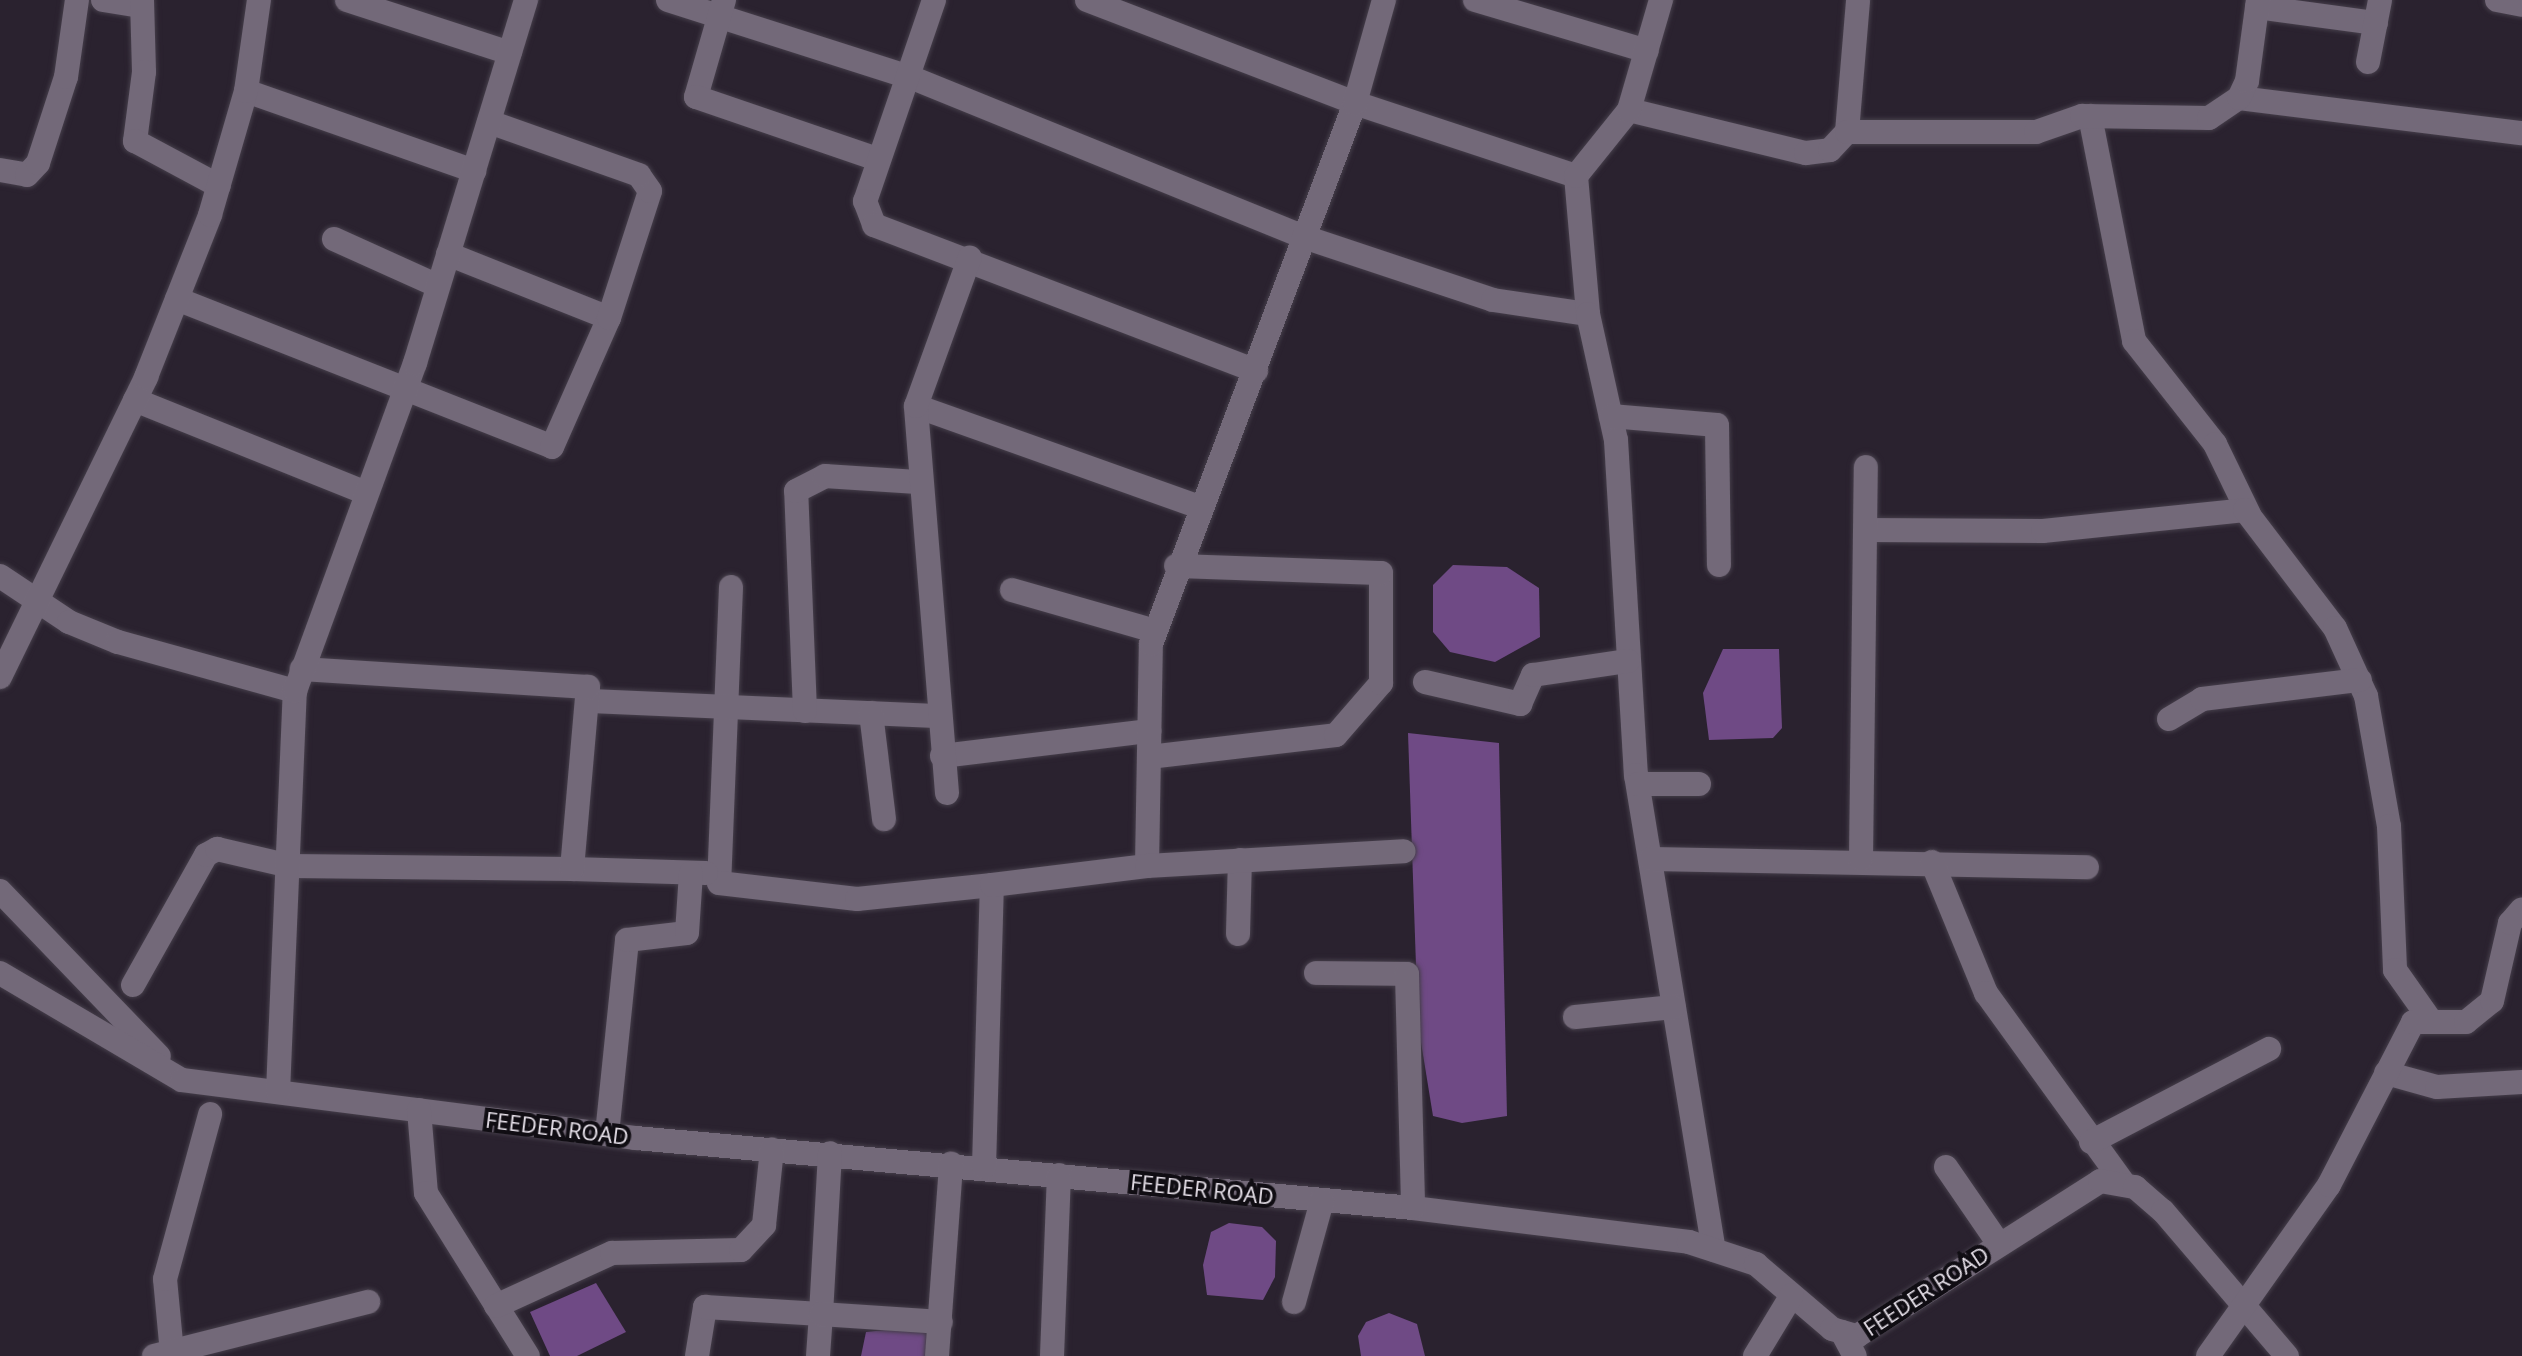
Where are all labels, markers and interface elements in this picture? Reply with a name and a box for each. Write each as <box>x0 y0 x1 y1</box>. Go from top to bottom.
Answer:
street label: FEEDER ROAD <box>484 1106 630 1150</box>
street label: FEEDER ROAD <box>1129 1168 1275 1210</box>
street label: FEEDER ROAD <box>1858 1241 1994 1341</box>

